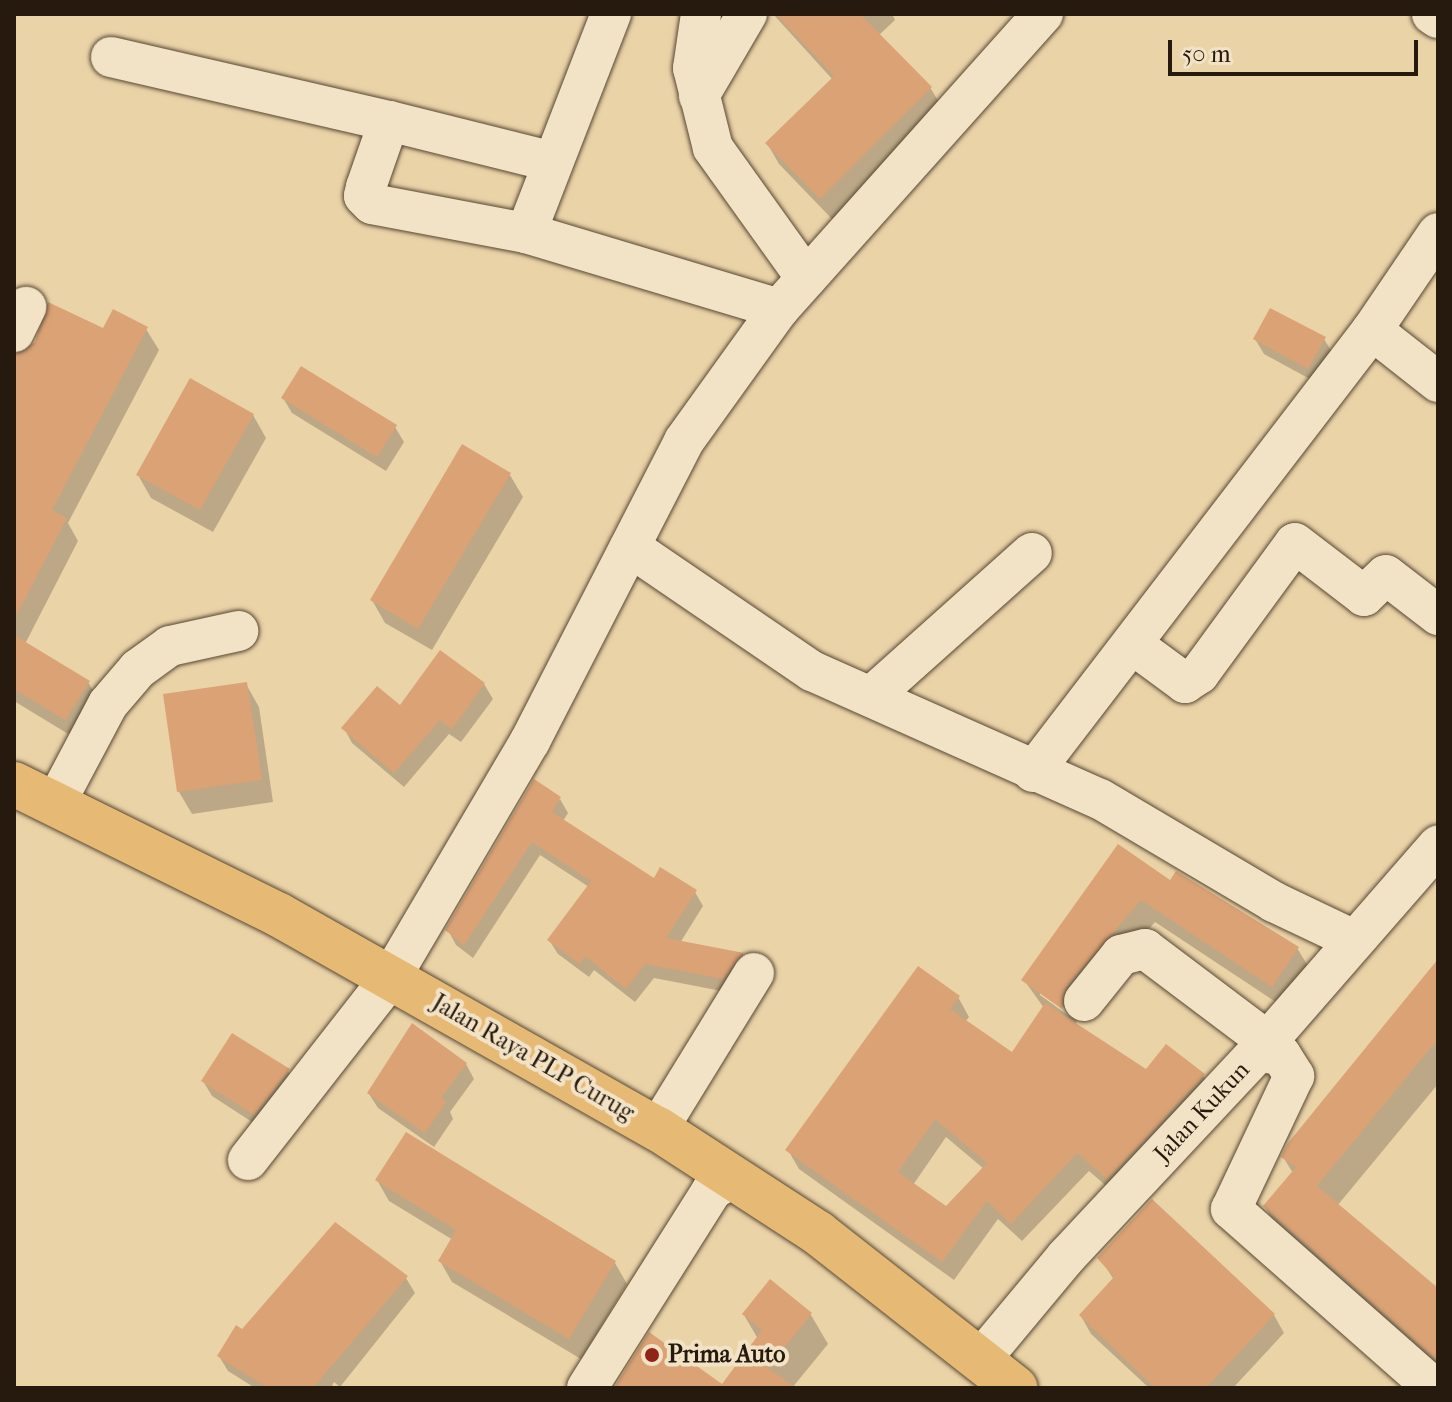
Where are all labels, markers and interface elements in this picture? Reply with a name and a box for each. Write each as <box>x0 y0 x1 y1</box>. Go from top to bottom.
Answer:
scale bar <box>1172 24 1422 74</box>
text: 50 m <box>1182 40 1231 68</box>
street label: Jalan Raya PLP Curug <box>427 988 639 1128</box>
street label: Jalan Kukun <box>1148 1056 1256 1168</box>
place label: Prima Auto <box>668 1341 786 1369</box>
marker: Prima Auto <box>643 1346 661 1364</box>

